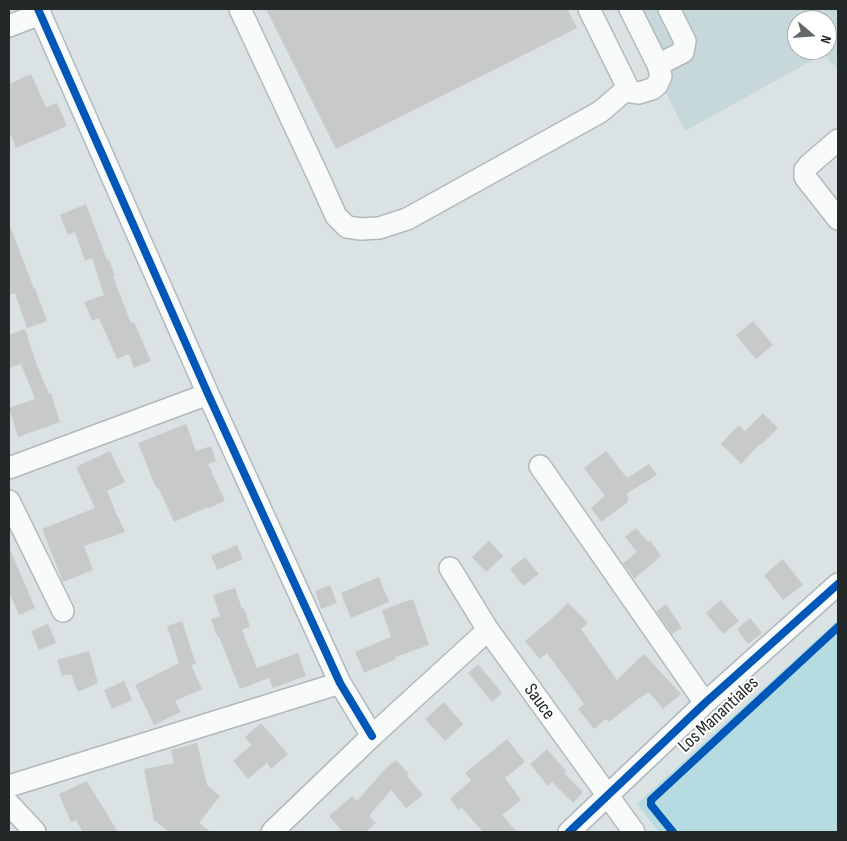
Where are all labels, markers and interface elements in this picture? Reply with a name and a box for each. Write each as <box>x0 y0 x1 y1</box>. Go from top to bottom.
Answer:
north arrow <box>787 10 837 60</box>
text: N <box>817 33 835 46</box>
street label: Los Manantiales <box>674 672 764 758</box>
street label: Sauce <box>518 680 560 724</box>

